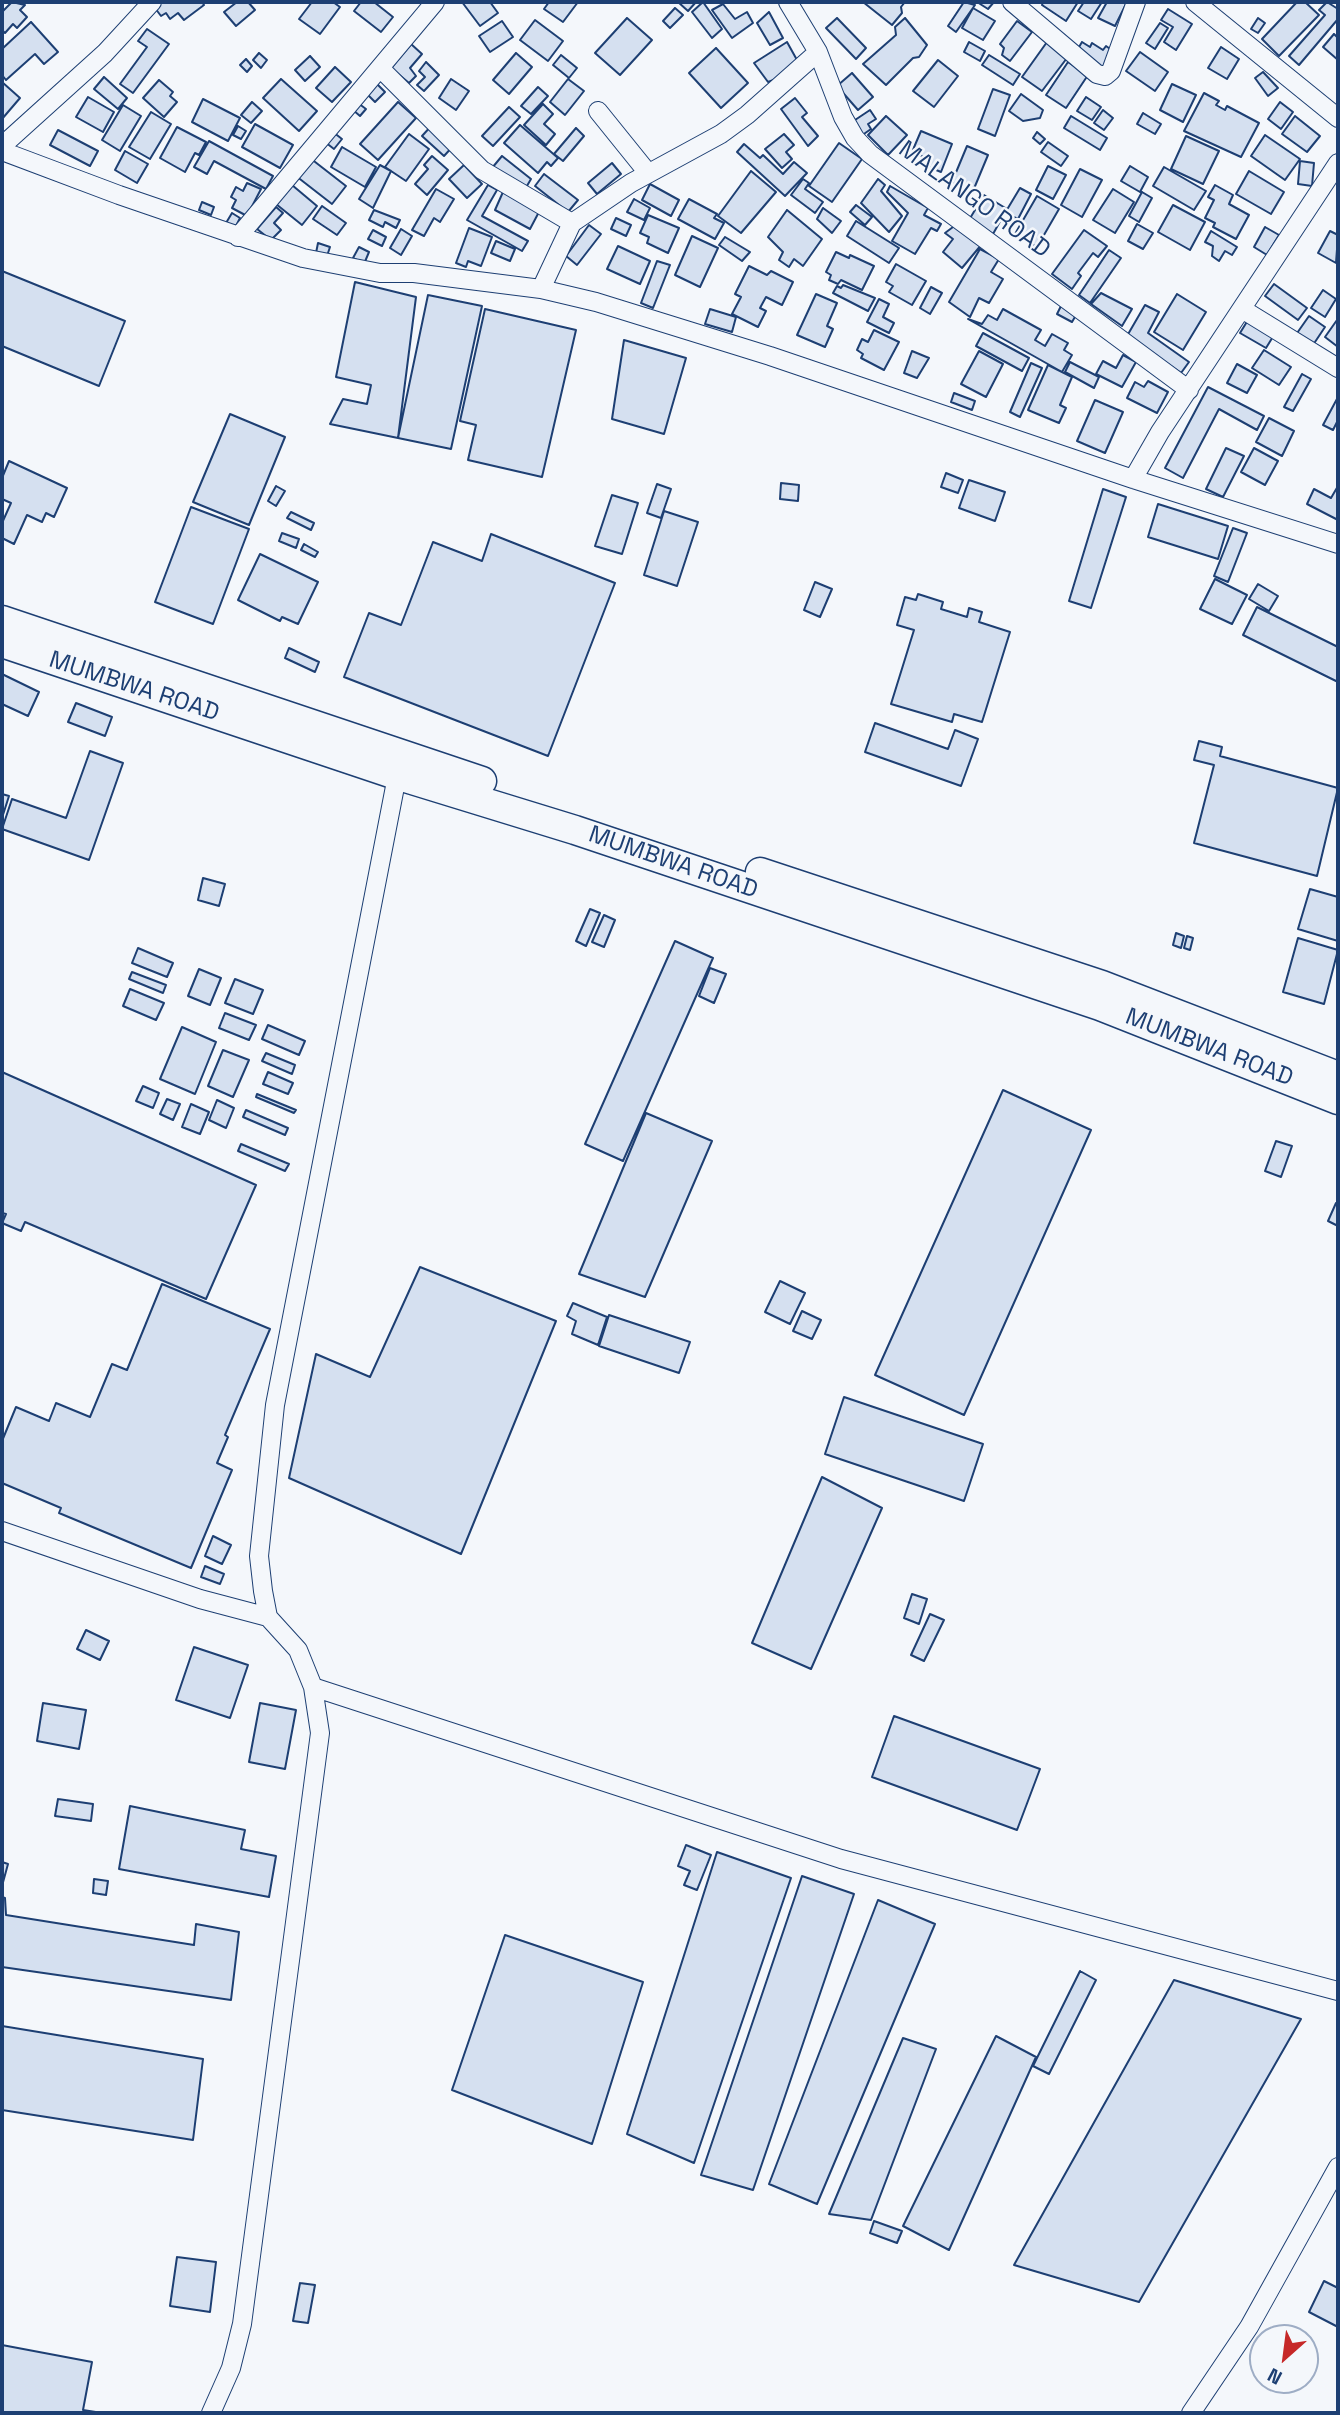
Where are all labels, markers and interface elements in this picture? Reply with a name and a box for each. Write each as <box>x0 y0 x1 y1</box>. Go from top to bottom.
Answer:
street label: MALANGO ROAD <box>893 135 1055 265</box>
street label: MUMBWA ROAD <box>45 646 223 728</box>
street label: MUMBWA ROAD <box>585 821 761 905</box>
street label: MUMBWA ROAD <box>1121 1003 1297 1093</box>
north arrow <box>1249 2324 1319 2394</box>
text: N <box>1263 2362 1286 2390</box>

